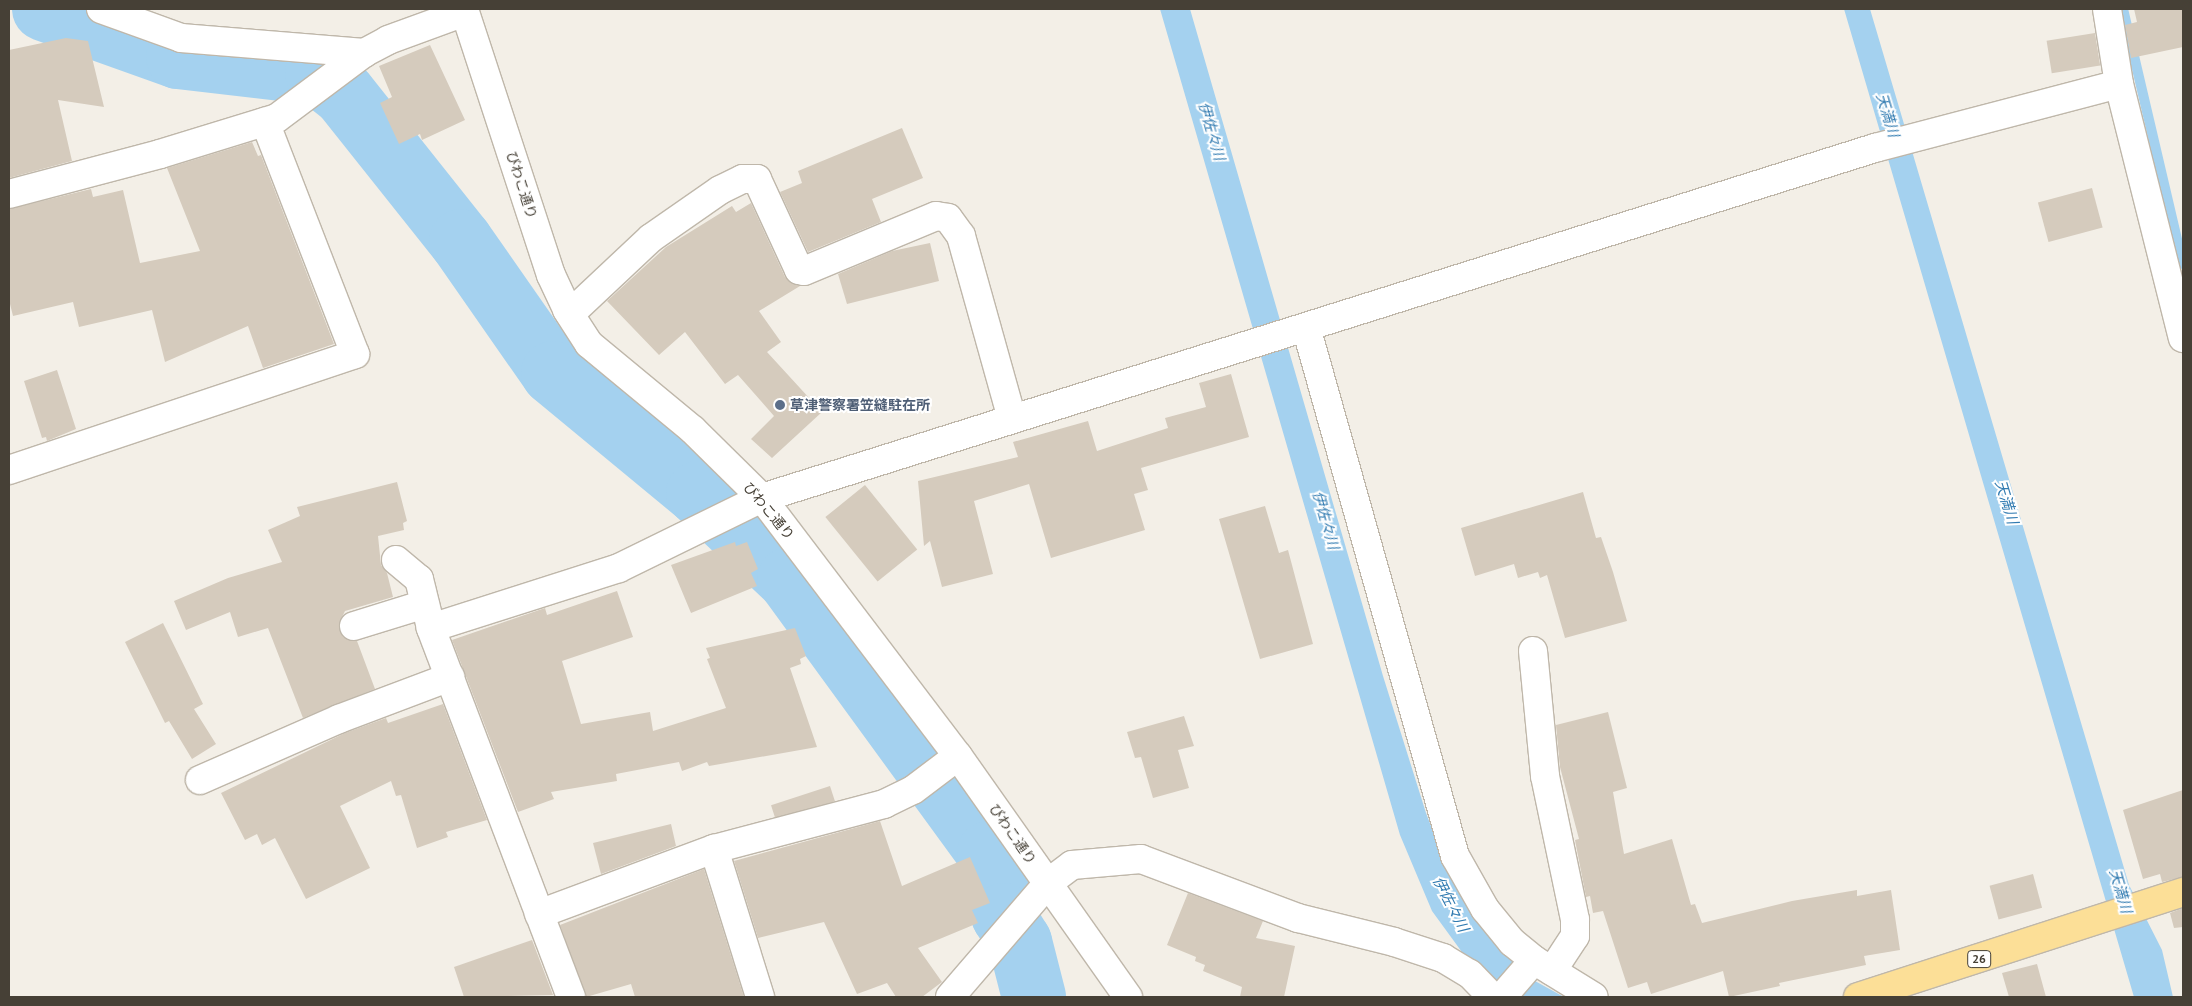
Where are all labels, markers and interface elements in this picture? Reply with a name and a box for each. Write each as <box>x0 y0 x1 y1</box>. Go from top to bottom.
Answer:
water label: 天満川 <box>1873 91 1903 139</box>
water label: 伊佐々川 <box>1195 100 1229 162</box>
street label: びわこ通り <box>503 149 541 221</box>
place label: 草津警察署笠縫駐在所 <box>790 397 930 413</box>
marker: 草津警察署笠縫駐在所 <box>774 399 786 411</box>
water label: 天満川 <box>1992 478 2022 526</box>
street label: びわこ通り <box>740 479 798 543</box>
water label: 伊佐々川 <box>1309 489 1343 551</box>
street label: びわこ通り <box>986 801 1040 867</box>
water label: 天満川 <box>2106 867 2136 915</box>
water label: 伊佐々川 <box>1429 873 1473 935</box>
road number: 26 <box>1966 950 1992 969</box>

